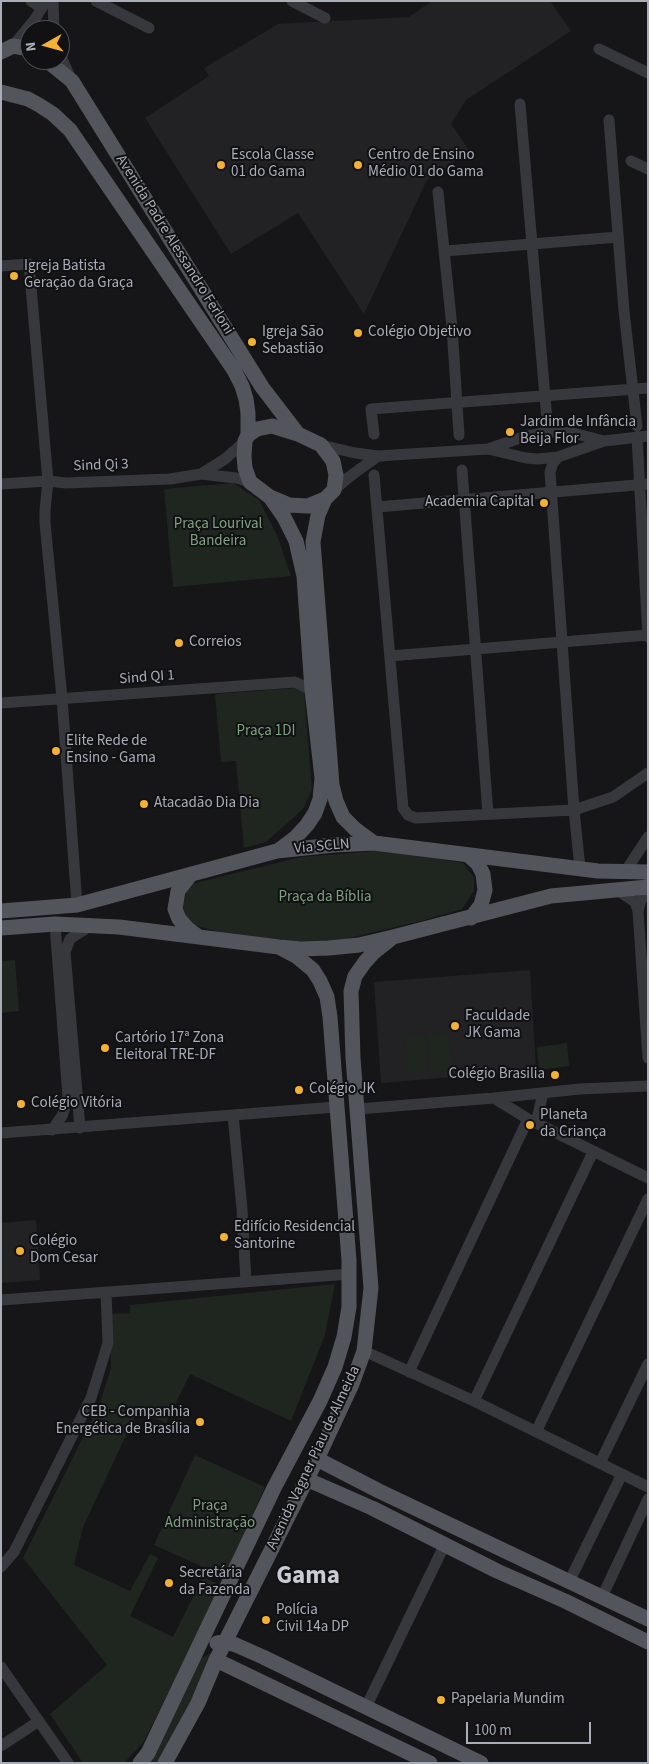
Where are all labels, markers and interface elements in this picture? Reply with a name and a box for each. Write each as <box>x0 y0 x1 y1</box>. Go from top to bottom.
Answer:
north arrow <box>20 20 70 70</box>
text: N <box>21 41 42 53</box>
place label: Escola Classe 01 do Gama <box>231 147 314 182</box>
place label: Centro de Ensino Médio 01 do Gama <box>368 147 484 182</box>
street label: Avenida Padre Alessandro Ferloni <box>111 152 237 338</box>
marker: Escola Classe 01 do Gama <box>215 159 227 171</box>
marker: Centro de Ensino Médio 01 do Gama <box>352 159 364 171</box>
place label: Igreja Batista Geração da Graça <box>24 258 133 293</box>
marker: Igreja Batista Geração da Graça <box>8 270 20 282</box>
place label: Igreja São Sebastião <box>262 324 324 359</box>
place label: Colégio Objetivo <box>368 324 471 342</box>
marker: Colégio Objetivo <box>352 327 364 339</box>
marker: Igreja São Sebastião <box>246 336 258 348</box>
place label: Jardim de Infância Beija Flor <box>520 414 636 449</box>
marker: Jardim de Infância Beija Flor <box>504 426 516 438</box>
street label: Sind Qi 3 <box>73 456 129 476</box>
place label: Academia Capital <box>425 494 534 512</box>
marker: Academia Capital <box>538 497 550 509</box>
park label: Praça Lourival Bandeira <box>174 516 262 551</box>
place label: Correios <box>189 634 241 652</box>
marker: Correios <box>173 637 185 649</box>
street label: Sind QI 1 <box>119 667 175 689</box>
park label: Praça 1DI <box>237 723 295 741</box>
place label: Elite Rede de Ensino - Gama <box>66 733 156 768</box>
marker: Elite Rede de Ensino - Gama <box>50 745 62 757</box>
place label: Atacadão Dia Dia <box>154 795 259 813</box>
marker: Atacadão Dia Dia <box>138 798 150 810</box>
street label: Via SCLN <box>294 836 350 858</box>
park label: Praça da Bíblia <box>279 889 371 907</box>
place label: Faculdade JK Gama <box>465 1008 530 1043</box>
marker: Faculdade JK Gama <box>449 1020 461 1032</box>
place label: Cartório 17ª Zona Eleitoral TRE-DF <box>115 1030 224 1065</box>
marker: Cartório 17ª Zona Eleitoral TRE-DF <box>99 1042 111 1054</box>
place label: Colégio Brasilia <box>449 1066 545 1084</box>
marker: Colégio Brasilia <box>549 1069 561 1081</box>
place label: Colégio JK <box>309 1081 375 1099</box>
marker: Colégio JK <box>293 1084 305 1096</box>
place label: Colégio Vitória <box>31 1095 122 1113</box>
marker: Colégio Vitória <box>15 1098 27 1110</box>
place label: Planeta da Criança <box>540 1107 606 1142</box>
marker: Planeta da Criança <box>524 1119 536 1131</box>
place label: Edifício Residencial Santorine <box>234 1219 355 1254</box>
marker: Edifício Residencial Santorine <box>218 1231 230 1243</box>
place label: Colégio Dom Cesar <box>30 1233 98 1268</box>
marker: Colégio Dom Cesar <box>14 1245 26 1257</box>
street label: Avenida Vagner Piau de Almeida <box>263 1363 365 1553</box>
place label: CEB - Companhia Energética de Brasília <box>56 1404 190 1439</box>
marker: CEB - Companhia Energética de Brasília <box>194 1416 206 1428</box>
park label: Praça Administração <box>165 1498 255 1533</box>
district label: Gama <box>276 1563 340 1593</box>
place label: Secretária da Fazenda <box>179 1565 250 1600</box>
marker: Secretária da Fazenda <box>163 1577 175 1589</box>
place label: Polícia Civil 14a DP <box>276 1602 349 1637</box>
marker: Polícia Civil 14a DP <box>260 1614 272 1626</box>
place label: Papelaria Mundim <box>451 1691 565 1709</box>
marker: Papelaria Mundim <box>435 1694 447 1706</box>
scale bar <box>469 1712 594 1744</box>
text: 100 m <box>474 1720 512 1741</box>

